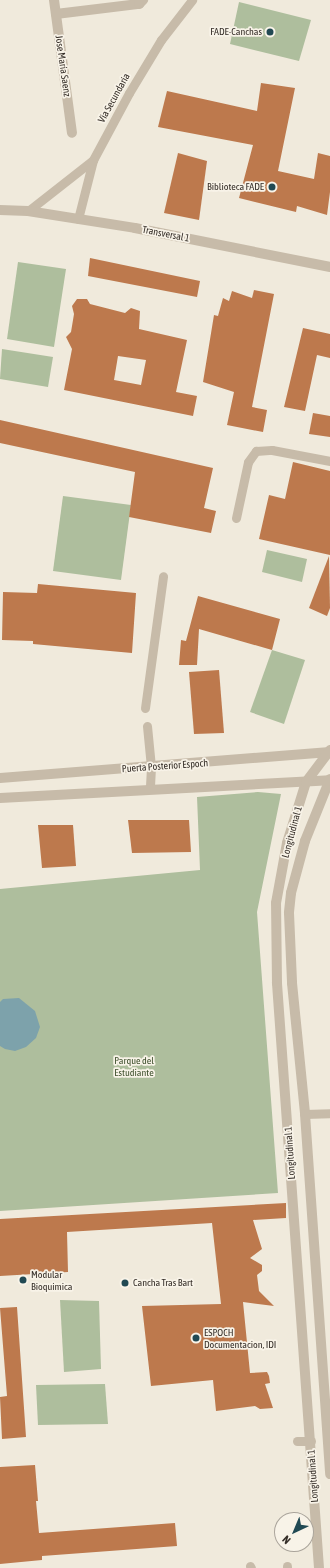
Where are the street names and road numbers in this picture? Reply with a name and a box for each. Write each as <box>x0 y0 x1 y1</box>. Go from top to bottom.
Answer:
street label: Jose Maria Saenz <box>53 35 73 97</box>
street label: Via Secundaria <box>96 71 132 125</box>
street label: Transversal 1 <box>141 224 191 244</box>
street label: Puerta Posterior Espoch <box>121 757 209 775</box>
street label: Longitudinal 1 <box>279 805 305 859</box>
street label: Longitudinal 1 <box>282 1126 298 1180</box>
street label: Longitudinal 1 <box>305 1449 321 1503</box>

